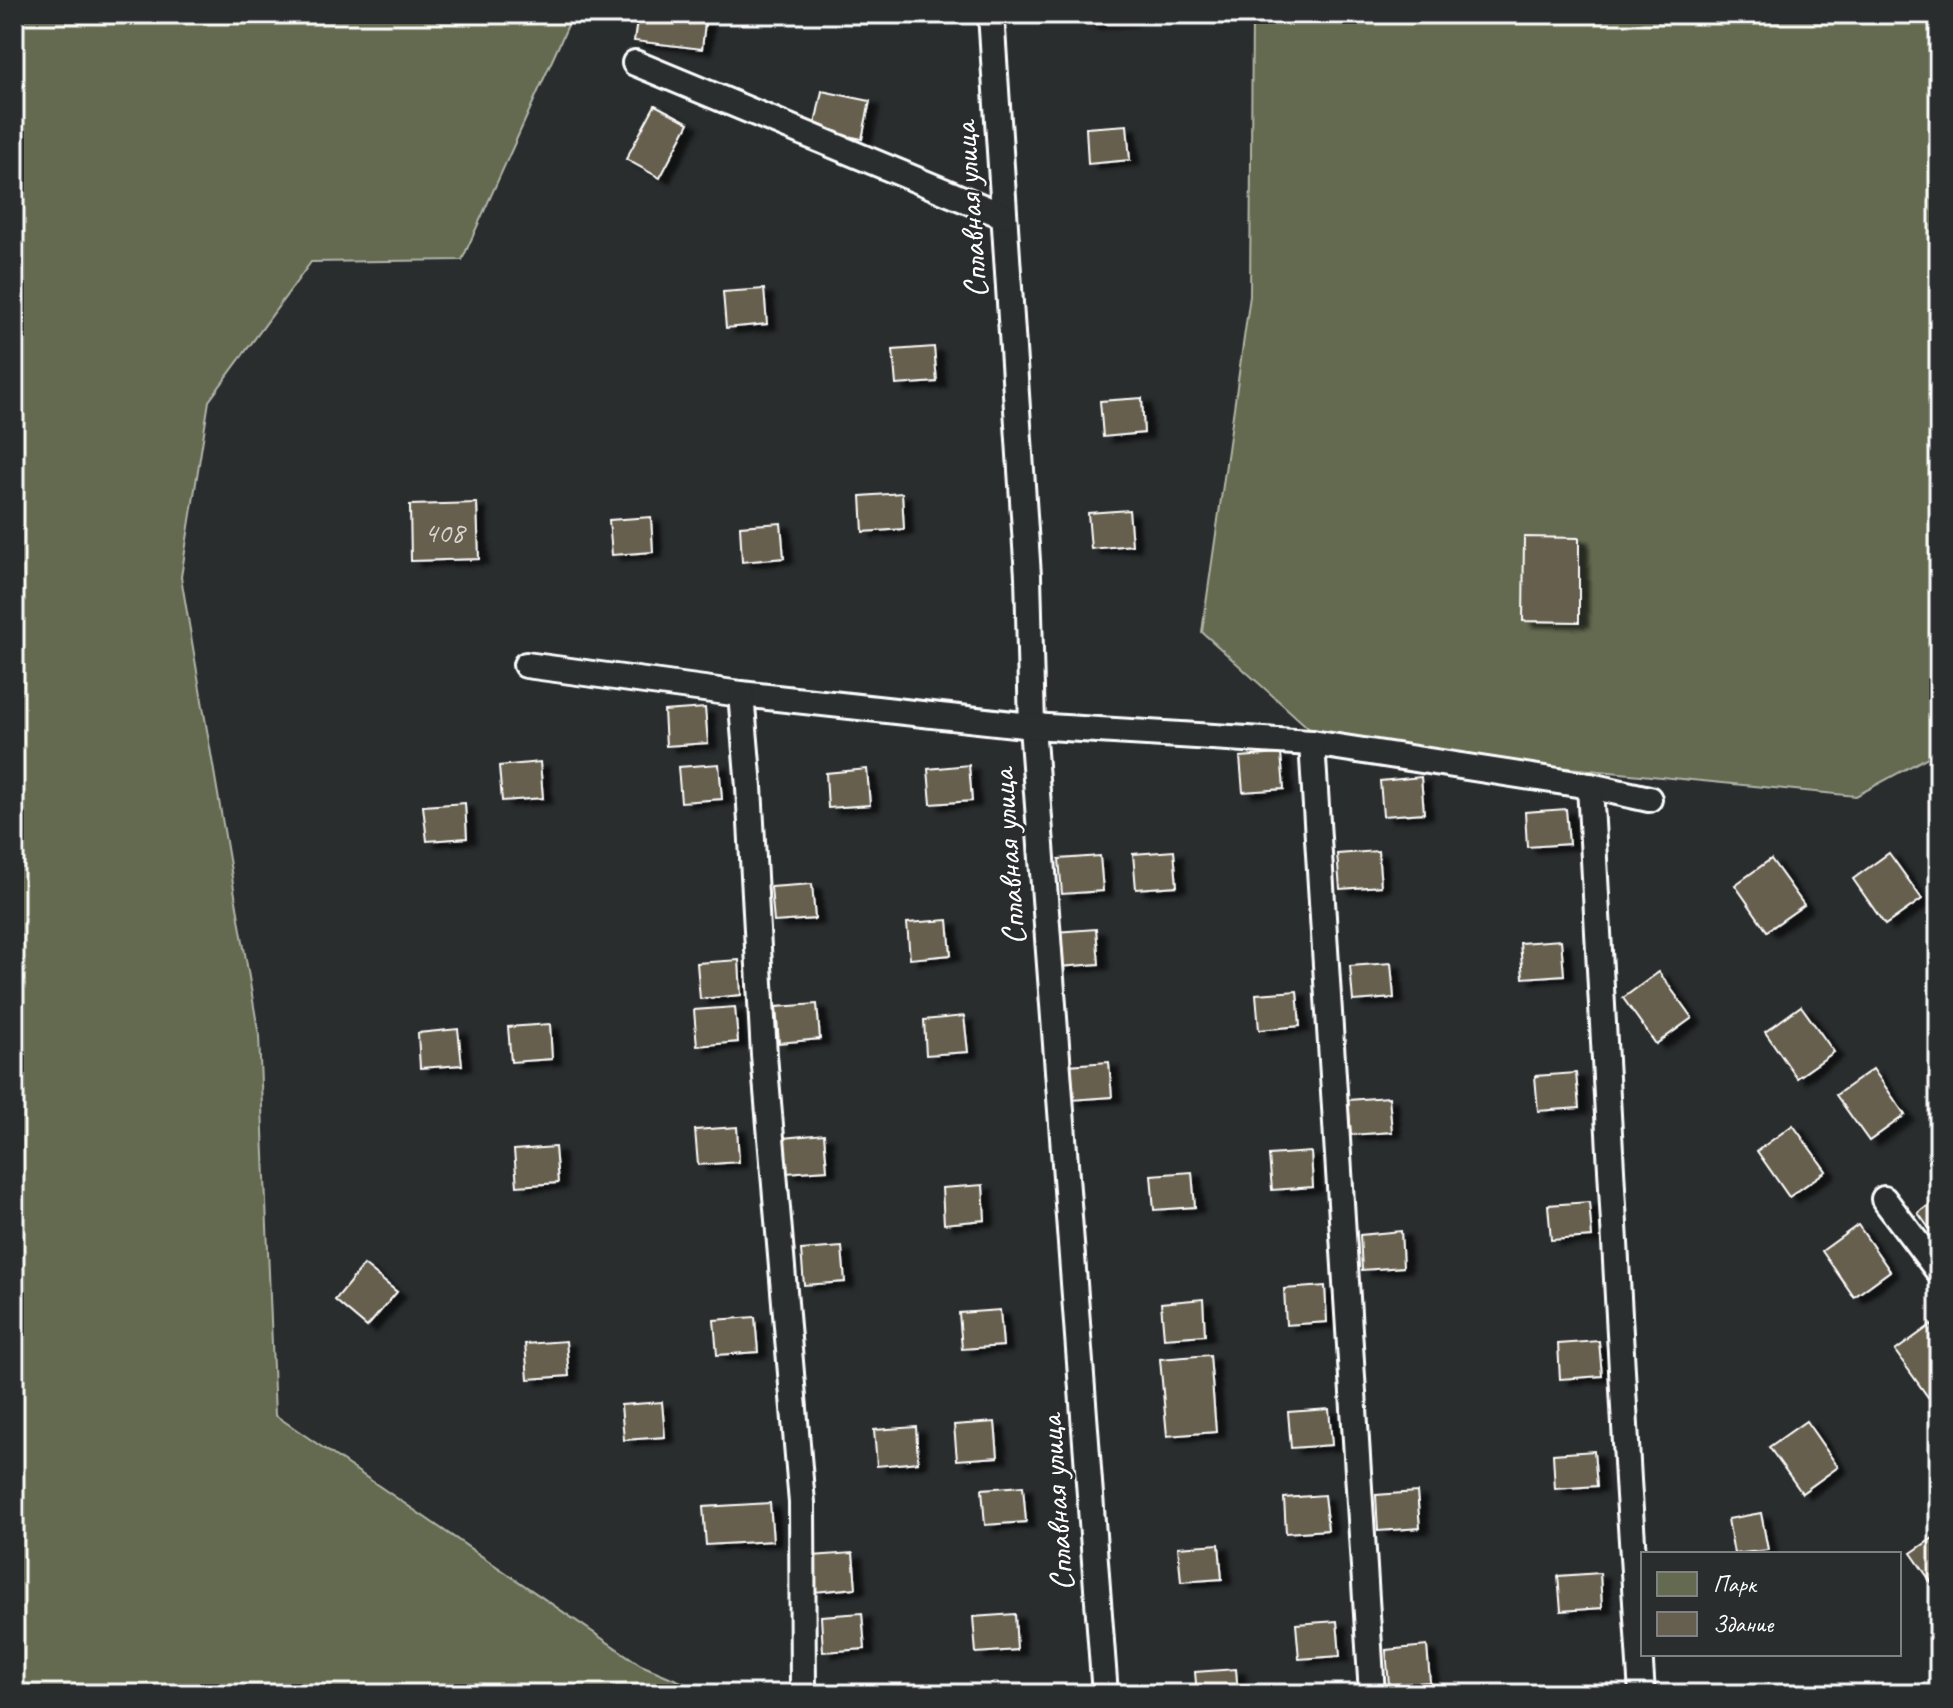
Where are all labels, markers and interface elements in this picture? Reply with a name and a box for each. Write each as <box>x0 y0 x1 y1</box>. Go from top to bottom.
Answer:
street label: Сплавная улица <box>942 117 998 299</box>
house number: 408 <box>424 513 467 551</box>
street label: Сплавная улица <box>980 764 1036 946</box>
street label: Сплавная улица <box>1028 1410 1084 1592</box>
legend <box>1641 1552 1901 1656</box>
text: Парк <box>1713 1569 1758 1599</box>
text: Здание <box>1713 1609 1775 1639</box>

